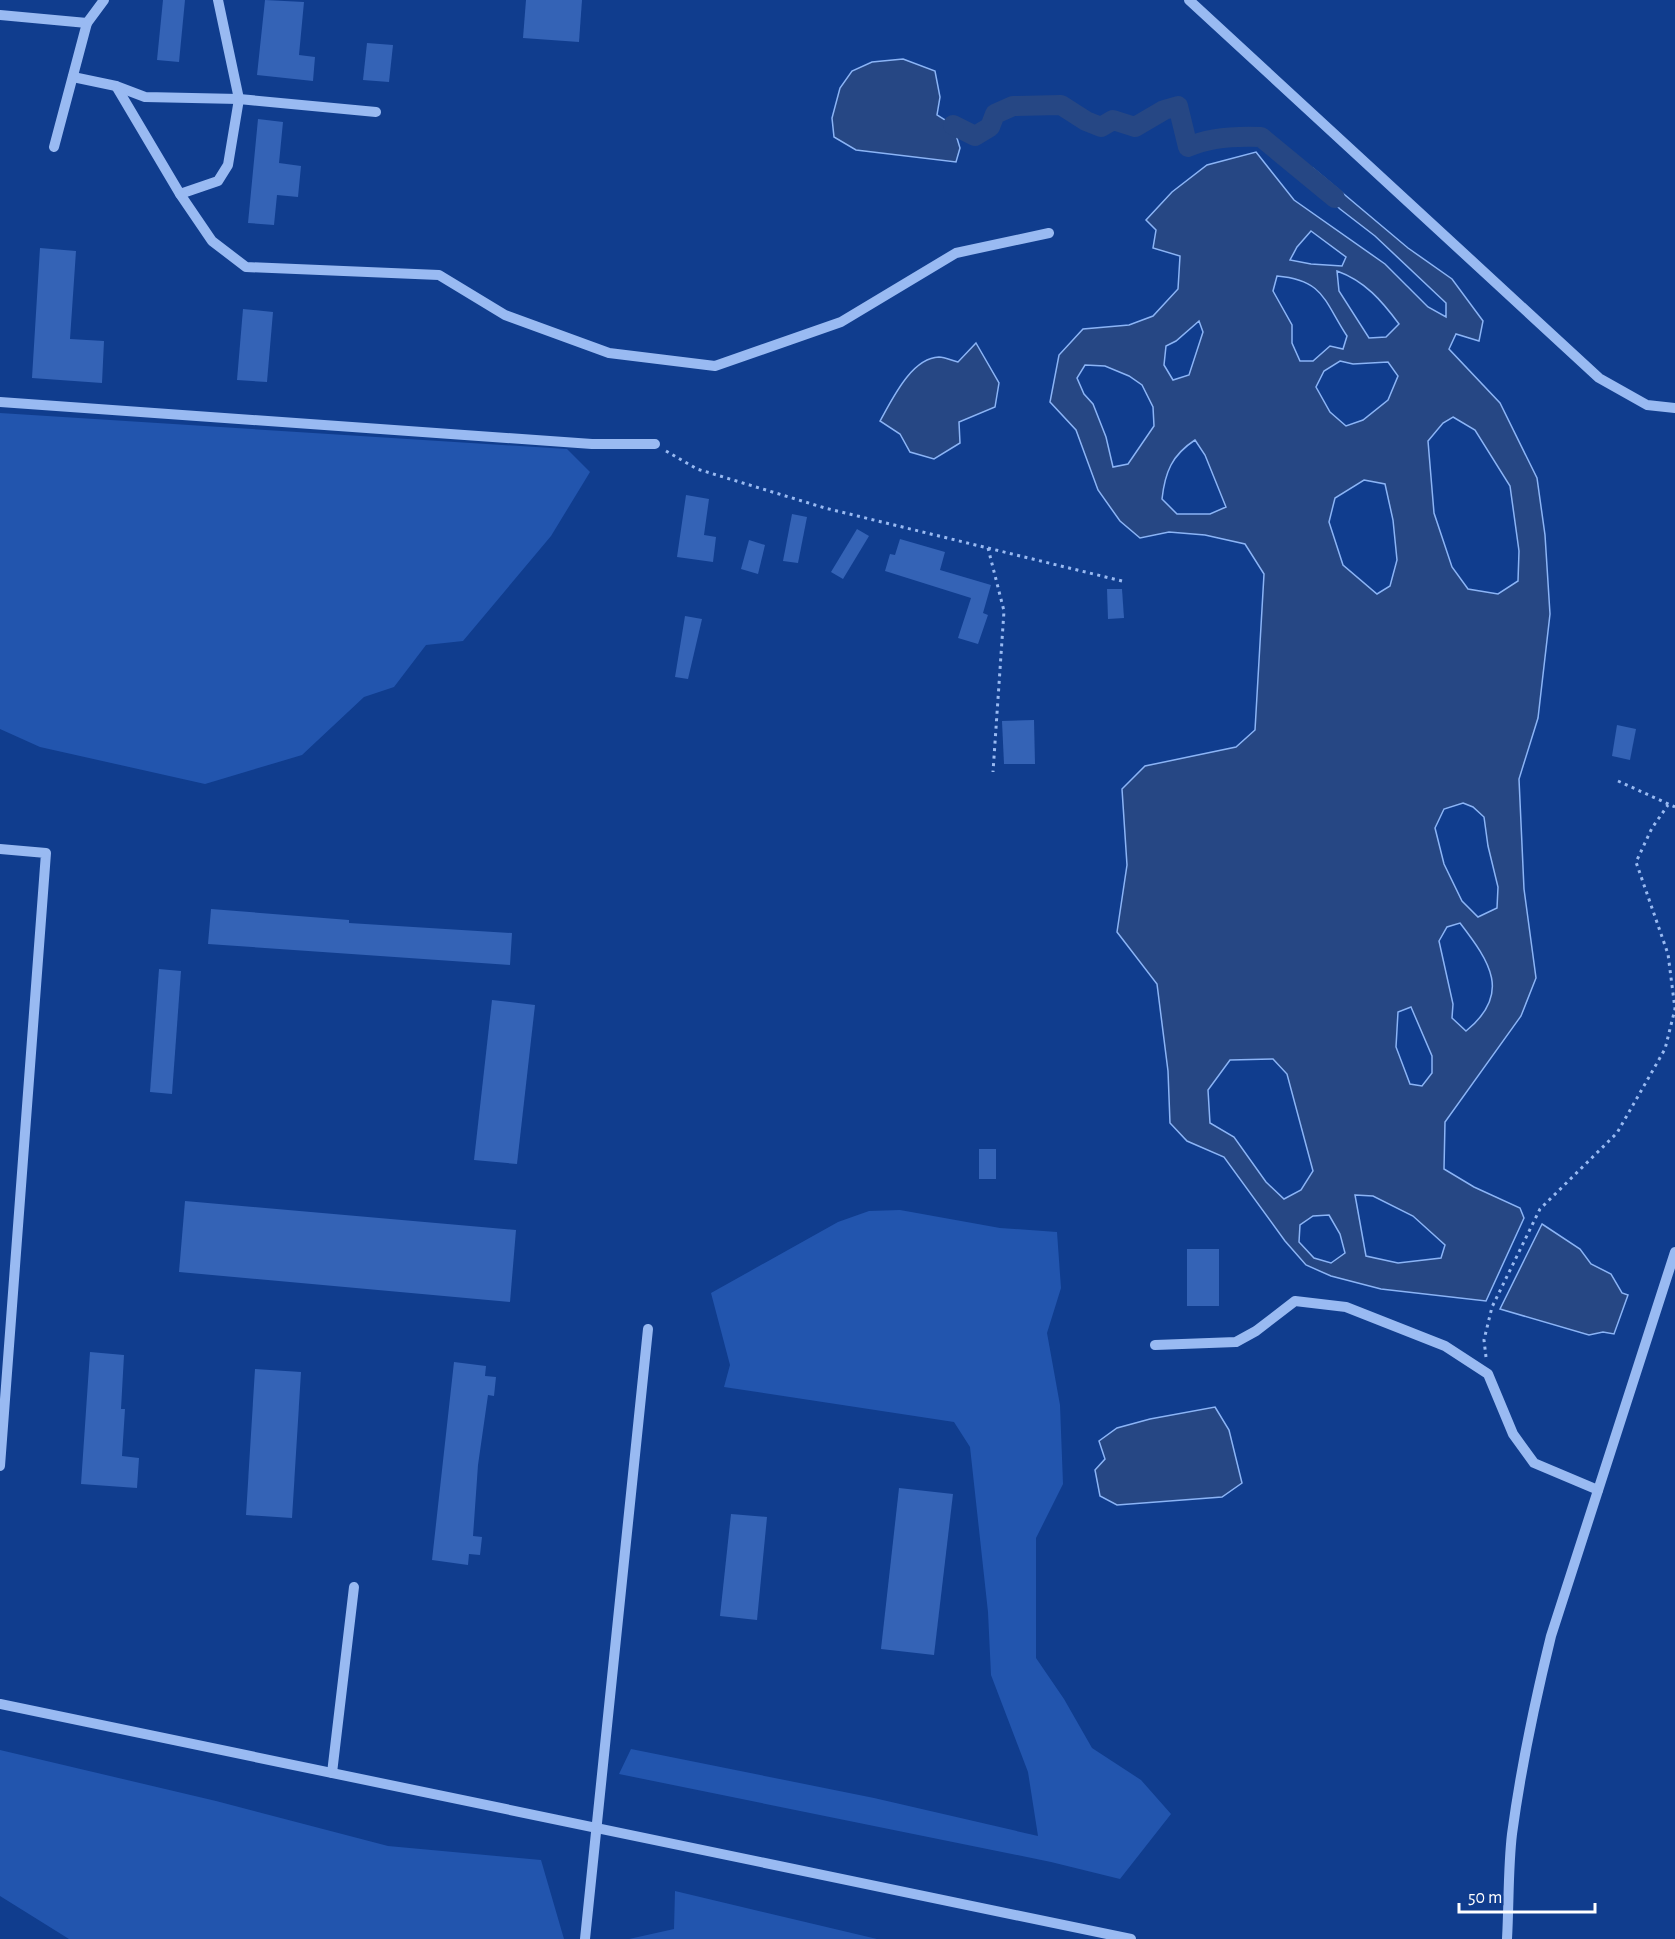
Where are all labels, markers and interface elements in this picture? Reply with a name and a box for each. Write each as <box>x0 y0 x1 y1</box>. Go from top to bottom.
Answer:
scale bar <box>1459 1876 1596 1914</box>
text: 50 m <box>1468 1889 1502 1907</box>

